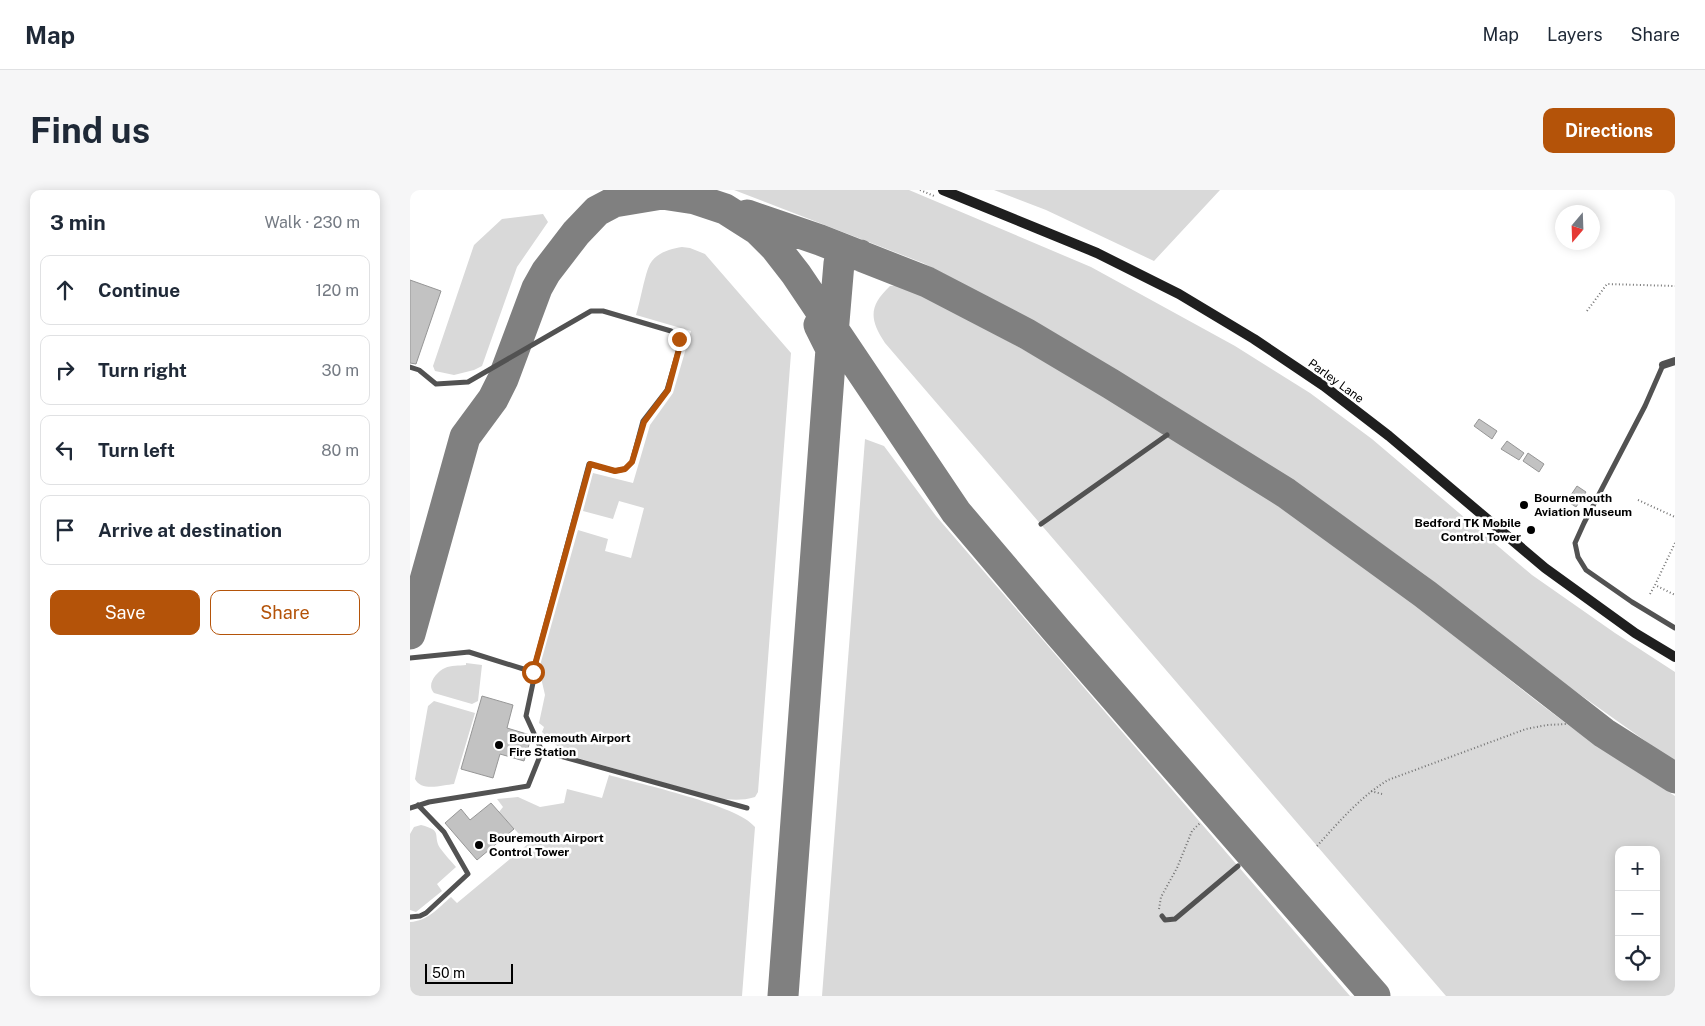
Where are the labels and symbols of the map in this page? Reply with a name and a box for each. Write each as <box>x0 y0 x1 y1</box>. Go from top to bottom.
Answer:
north arrow <box>1555 205 1600 250</box>
route end <box>668 328 691 351</box>
street label: Parley Lane <box>1305 356 1367 406</box>
place label: Bournemouth Aviation Museum <box>1534 491 1632 519</box>
marker: Bournemouth Aviation Museum <box>1518 499 1530 511</box>
place label: Bedford TK Mobile Control Tower <box>1414 516 1521 544</box>
marker: Bedford TK Mobile Control Tower <box>1525 524 1537 536</box>
route start <box>522 661 545 684</box>
place label: Bournemouth Airport Fire Station <box>509 731 631 759</box>
marker: Bournemouth Airport Fire Station <box>493 739 505 751</box>
place label: Bouremouth Airport Control Tower <box>489 831 604 859</box>
marker: Bouremouth Airport Control Tower <box>473 839 485 851</box>
scale bar <box>425 961 512 984</box>

